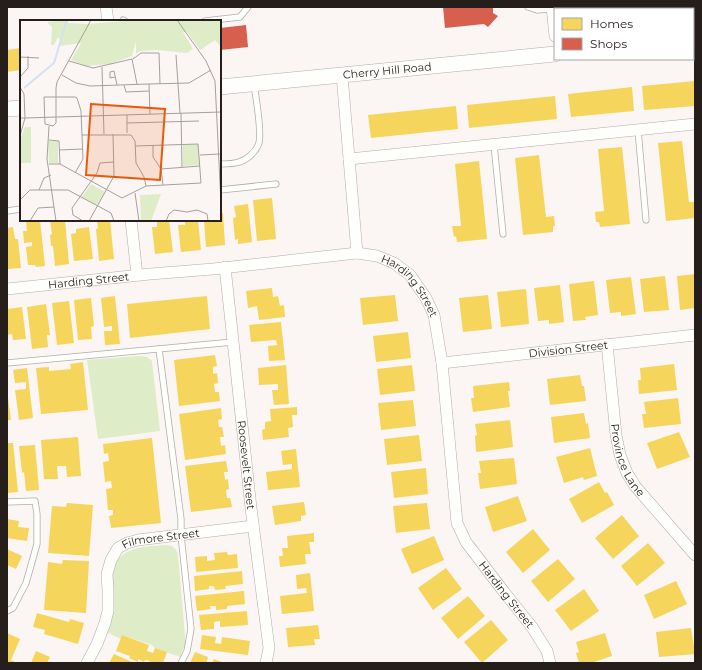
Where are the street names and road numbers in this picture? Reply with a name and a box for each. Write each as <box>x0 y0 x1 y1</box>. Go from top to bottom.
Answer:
street label: Cherry Hill Road <box>342 59 432 82</box>
street label: Harding Street <box>379 252 441 320</box>
street label: Harding Street <box>47 269 130 292</box>
street label: Division Street <box>528 338 609 360</box>
street label: Roosevelt Street <box>235 420 258 511</box>
street label: Province Lane <box>608 423 648 500</box>
street label: Filmore Street <box>119 526 201 552</box>
street label: Harding Street <box>476 558 537 631</box>

